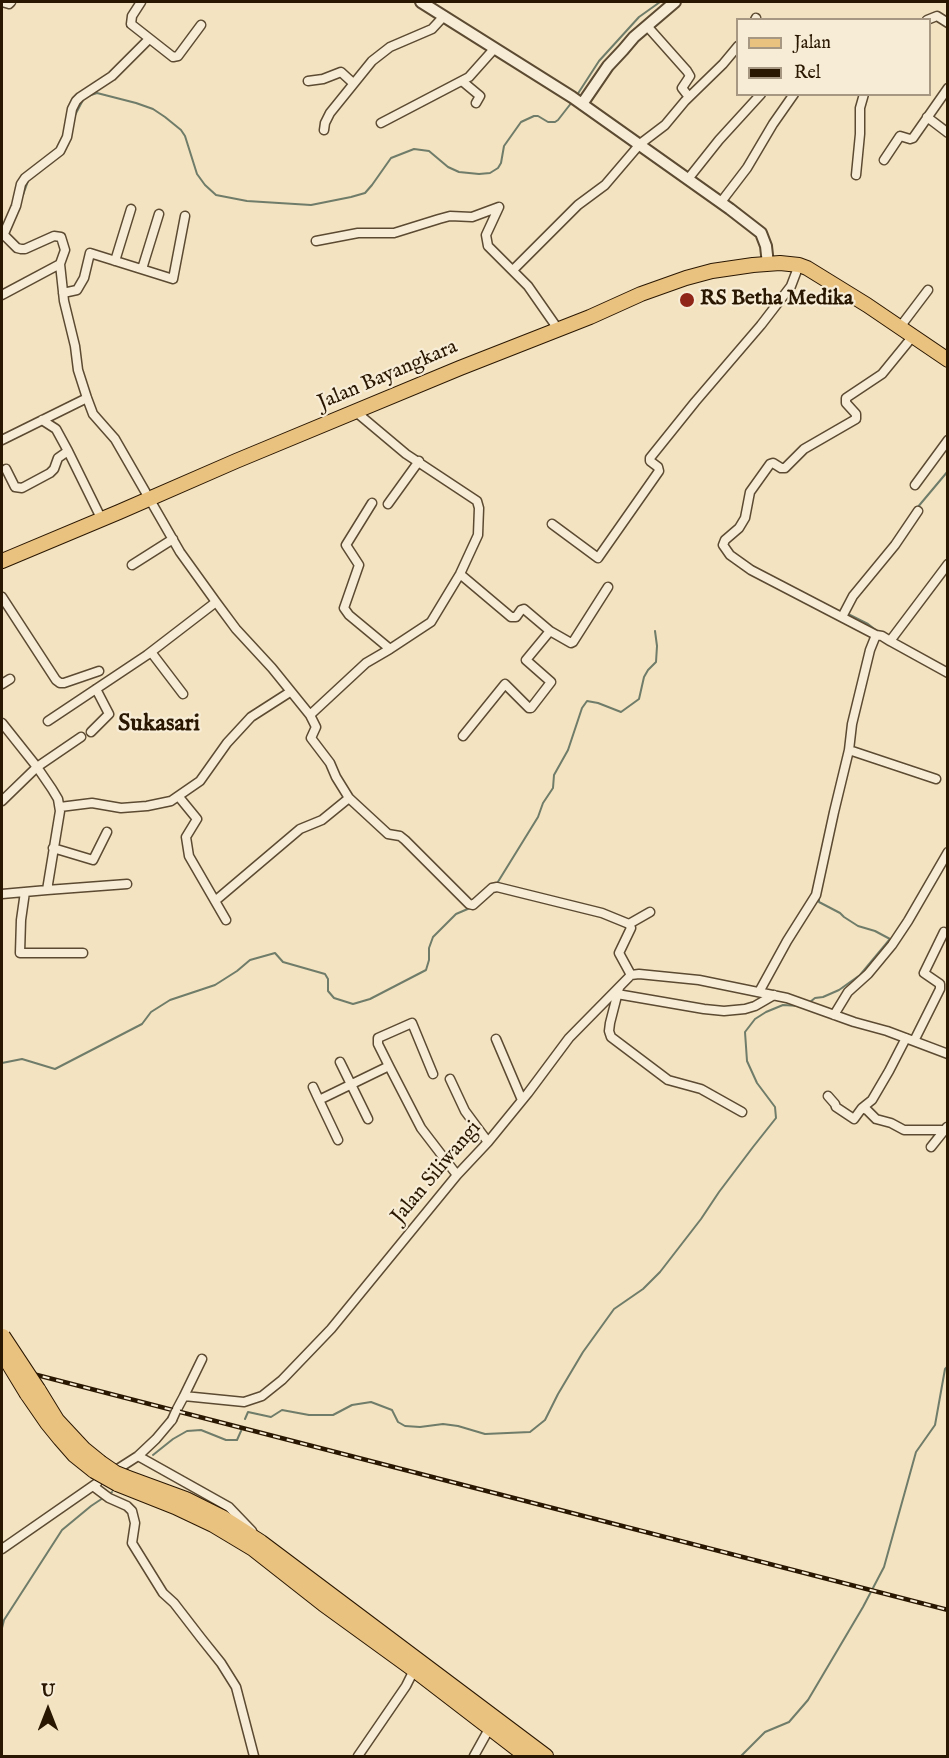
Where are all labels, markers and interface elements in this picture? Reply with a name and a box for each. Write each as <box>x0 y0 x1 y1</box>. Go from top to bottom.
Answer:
legend <box>736 18 931 96</box>
text: Jalan <box>794 32 831 55</box>
text: Rel <box>794 62 821 85</box>
place label: RS Betha Medika <box>700 287 853 313</box>
marker: RS Betha Medika <box>678 291 696 309</box>
street label: Jalan Bayangkara <box>314 335 462 417</box>
district label: Sukasari <box>118 711 200 739</box>
street label: Jalan Siliwangi <box>387 1117 487 1229</box>
north arrow <box>18 1680 78 1740</box>
text: U <box>41 1682 55 1702</box>

